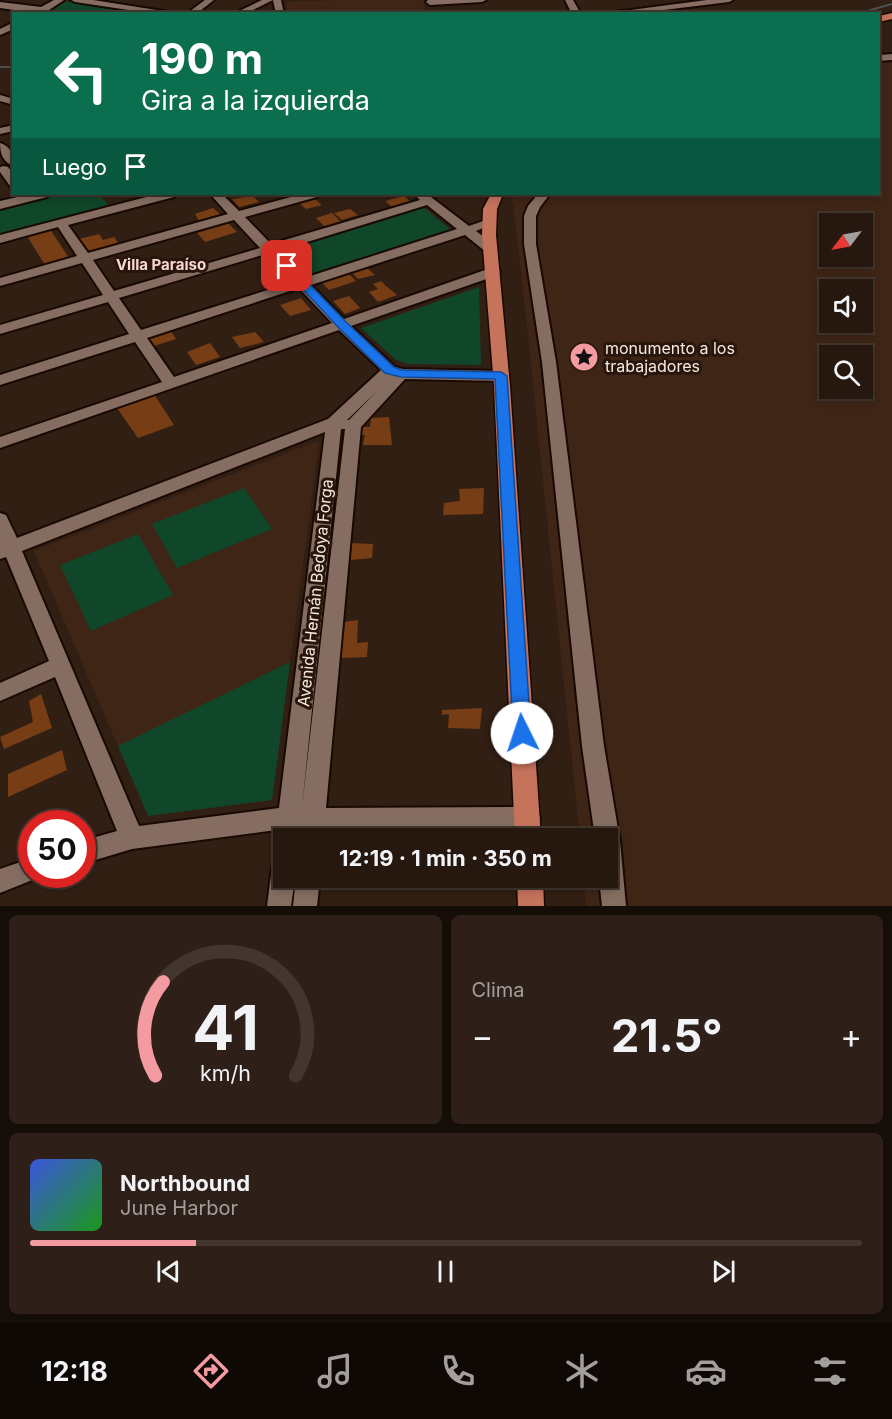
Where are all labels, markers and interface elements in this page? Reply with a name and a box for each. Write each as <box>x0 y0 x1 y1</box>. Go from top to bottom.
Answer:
text: 190 m <box>141 33 263 84</box>
icon: left <box>42 36 120 114</box>
text: Gira a la izquierda <box>141 84 370 117</box>
icon: arrive <box>119 150 152 183</box>
text: Luego <box>42 154 107 180</box>
north arrow <box>819 213 873 267</box>
map controls <box>819 213 873 399</box>
pin <box>261 240 312 291</box>
icon: arrive <box>270 249 303 282</box>
district label: Villa Paraíso <box>116 255 206 274</box>
button: sound <box>819 279 873 333</box>
place label: monumento a los trabajadores <box>605 338 735 376</box>
place icon: monumento a los trabajadores <box>568 341 600 373</box>
button: search <box>819 345 873 399</box>
street label: Avenida Hernán Bedoya Forga <box>293 478 337 708</box>
position arrow <box>490 701 554 765</box>
speed limit sign: 50 <box>18 810 96 888</box>
text: 12:19 · 1 min · 350 m <box>339 845 552 871</box>
text: Clima <box>472 978 525 1002</box>
text: 41 <box>192 990 259 1065</box>
text: 21.5° <box>611 1008 723 1063</box>
text: − <box>472 1016 493 1056</box>
text: + <box>840 1016 862 1056</box>
text: km/h <box>200 1061 251 1087</box>
text: Northbound <box>120 1170 250 1196</box>
text: June Harbor <box>120 1196 238 1220</box>
icon: previous <box>152 1255 185 1288</box>
icon: pause <box>429 1255 462 1288</box>
icon: next <box>707 1255 740 1288</box>
icon: directions <box>190 1350 232 1392</box>
icon: music <box>314 1350 356 1392</box>
icon: phone <box>437 1350 479 1392</box>
icon: climate <box>561 1350 603 1392</box>
icon: car <box>685 1350 727 1392</box>
icon: filters <box>809 1350 851 1392</box>
text: 12:18 <box>41 1355 108 1388</box>

